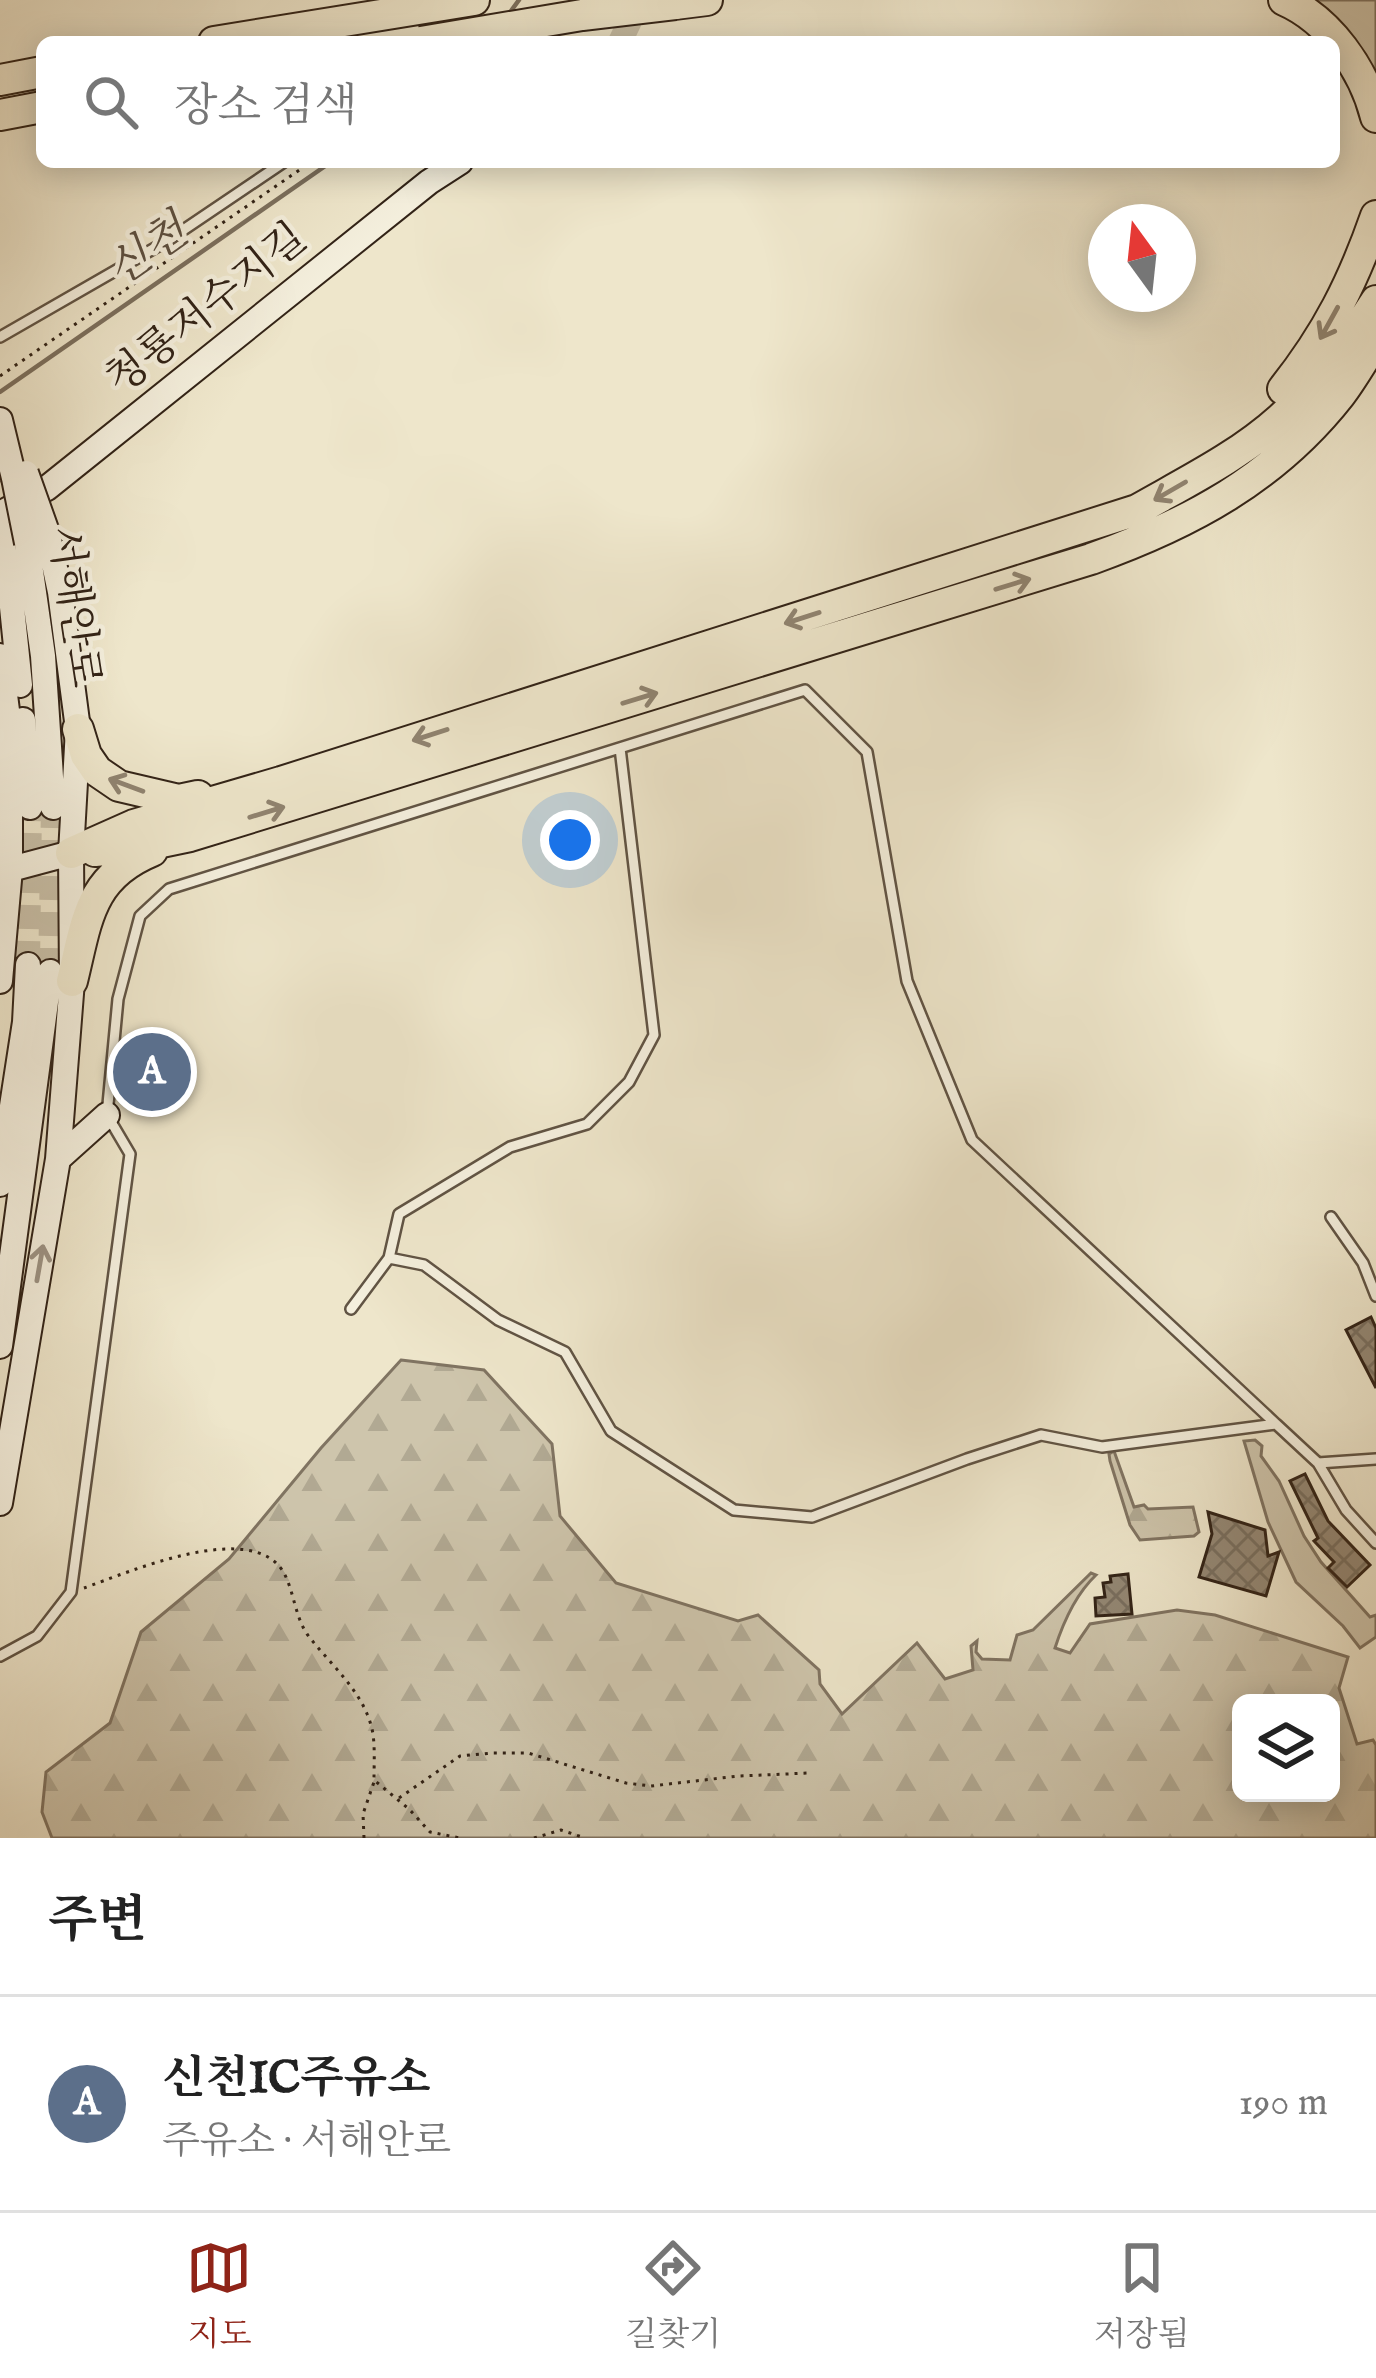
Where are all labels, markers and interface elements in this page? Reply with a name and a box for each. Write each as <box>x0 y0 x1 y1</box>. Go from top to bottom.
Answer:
search box <box>36 36 1340 168</box>
icon: search <box>78 69 144 135</box>
text: 장소 검색 <box>174 79 358 136</box>
water label: 신천 <box>96 202 203 300</box>
north arrow <box>1088 204 1196 312</box>
street label: 청룡저수지길 <box>96 213 318 407</box>
one-way arrow <box>1317 305 1340 340</box>
one-way arrow <box>1153 479 1188 503</box>
street label: 서해안로 <box>35 523 111 691</box>
one-way arrow <box>993 571 1031 593</box>
one-way arrow <box>784 608 822 630</box>
one-way arrow <box>620 686 658 708</box>
one-way arrow <box>412 725 450 747</box>
one-way arrow <box>108 773 145 794</box>
one-way arrow <box>247 800 285 822</box>
your location <box>540 810 600 870</box>
pin: A <box>113 1027 191 1117</box>
one-way arrow <box>30 1245 53 1284</box>
map controls <box>1232 1694 1340 1802</box>
button: layers <box>1232 1694 1340 1802</box>
text: 주변 <box>48 1890 147 1955</box>
text: 신천IC주유소 <box>162 2051 430 2108</box>
text: A <box>74 2079 100 2128</box>
text: 190 m <box>1239 2079 1328 2128</box>
text: 주유소 · 서해안로 <box>162 2118 451 2167</box>
tab: 지도 <box>186 2235 252 2357</box>
tab: 길찾기 <box>625 2235 721 2357</box>
tab: 저장됨 <box>1094 2235 1190 2357</box>

